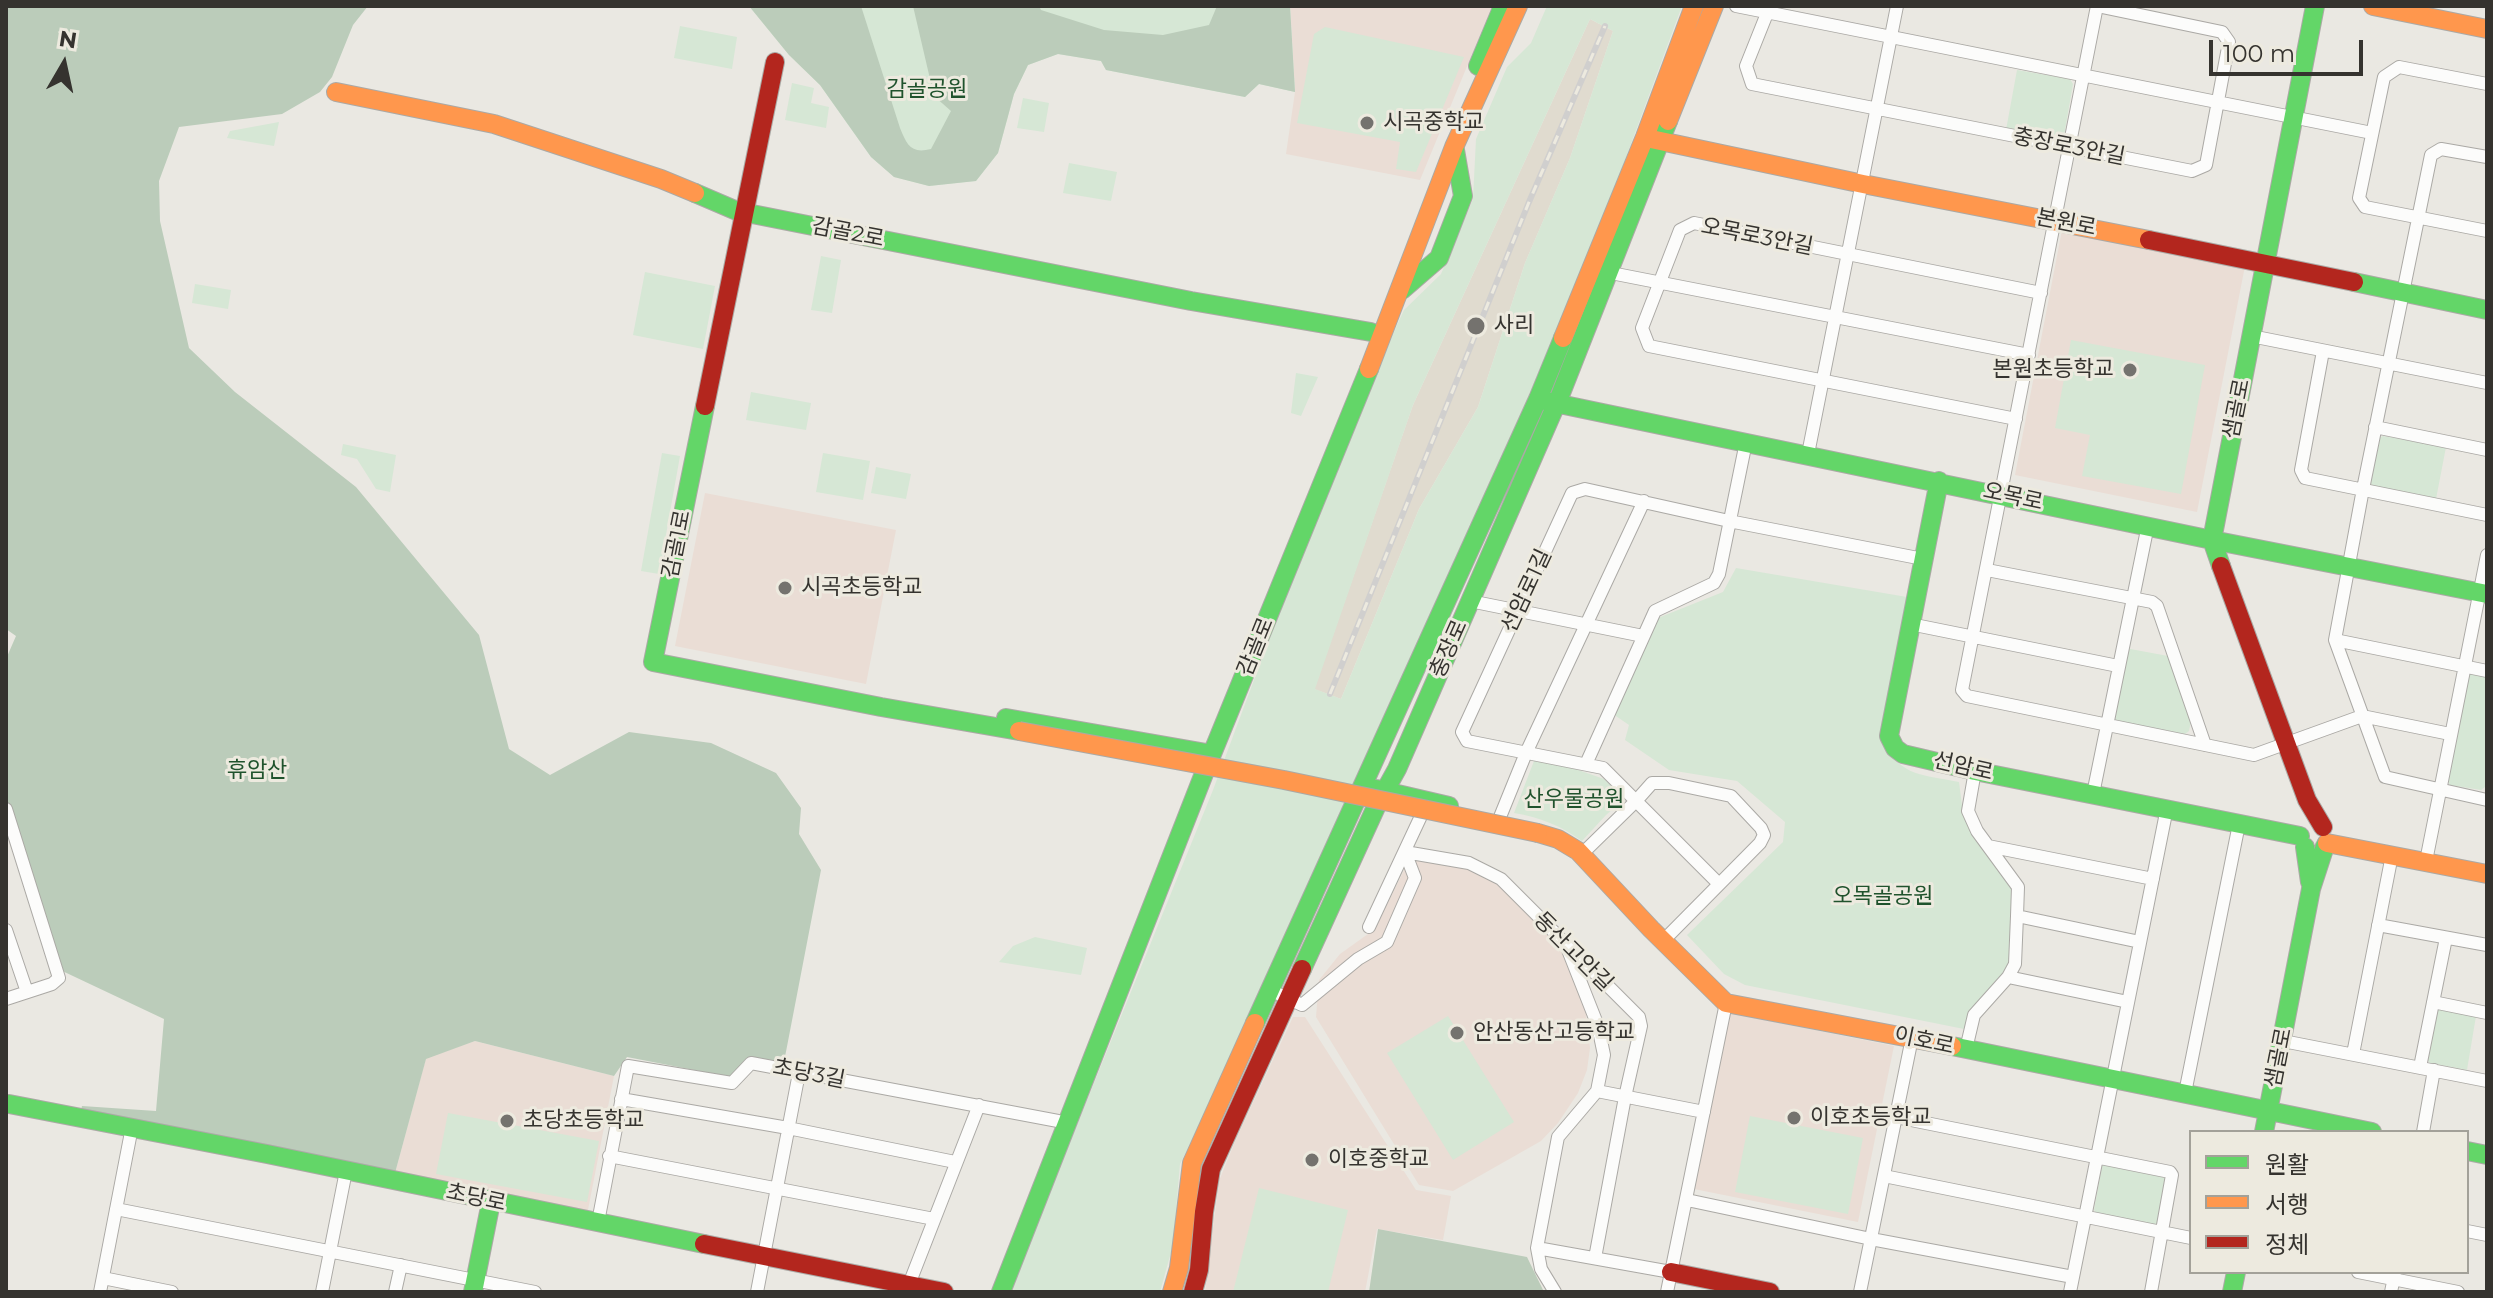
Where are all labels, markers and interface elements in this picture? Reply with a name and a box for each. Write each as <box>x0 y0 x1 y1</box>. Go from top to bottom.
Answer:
north arrow <box>24 24 104 104</box>
scale bar <box>2213 24 2367 74</box>
text: N <box>57 25 79 55</box>
text: 100 m <box>2223 39 2295 68</box>
park label: 감골공원 <box>887 77 967 103</box>
place label: 시곡중학교 <box>1383 110 1484 136</box>
marker: 시곡중학교 <box>1358 114 1376 132</box>
street label: 충장로3안길 <box>2011 123 2127 171</box>
street label: 본원로 <box>2034 204 2098 242</box>
street label: 감골2로 <box>810 213 886 253</box>
street label: 오목로3안길 <box>1699 213 1815 261</box>
place label: 사리 <box>1494 313 1534 339</box>
marker: 사리 <box>1465 315 1487 337</box>
place label: 본원초등학교 <box>1993 357 2114 383</box>
marker: 본원초등학교 <box>2121 361 2139 379</box>
street label: 샘골로 <box>2218 377 2256 441</box>
street label: 오목로 <box>1981 478 2045 516</box>
street label: 감골1로 <box>657 508 697 580</box>
street label: 선암로1길 <box>1496 545 1558 637</box>
place label: 시곡초등학교 <box>801 575 922 601</box>
marker: 시곡초등학교 <box>776 579 794 597</box>
street label: 감골로 <box>1232 614 1280 680</box>
street label: 충장로 <box>1425 616 1473 682</box>
street label: 선암로 <box>1930 747 1996 787</box>
park label: 휴암산 <box>227 758 287 784</box>
park label: 산우물공원 <box>1523 787 1625 813</box>
park label: 오목골공원 <box>1832 884 1934 910</box>
street label: 동산고안길 <box>1528 907 1618 997</box>
place label: 안산동산고등학교 <box>1473 1020 1635 1046</box>
street label: 이호로 <box>1892 1022 1956 1060</box>
marker: 안산동산고등학교 <box>1448 1024 1466 1042</box>
street label: 샘골로 <box>2260 1026 2298 1090</box>
street label: 초당3길 <box>771 1054 847 1094</box>
place label: 이호초등학교 <box>1810 1105 1931 1131</box>
place label: 초당초등학교 <box>523 1108 644 1134</box>
marker: 이호초등학교 <box>1785 1109 1803 1127</box>
marker: 초당초등학교 <box>498 1112 516 1130</box>
legend <box>2189 1130 2469 1274</box>
place label: 이호중학교 <box>1328 1147 1429 1173</box>
text: 원활 <box>2265 1150 2309 1179</box>
marker: 이호중학교 <box>1303 1151 1321 1169</box>
street label: 초당로 <box>444 1179 508 1217</box>
text: 서행 <box>2265 1190 2309 1219</box>
text: 정체 <box>2265 1230 2309 1259</box>

